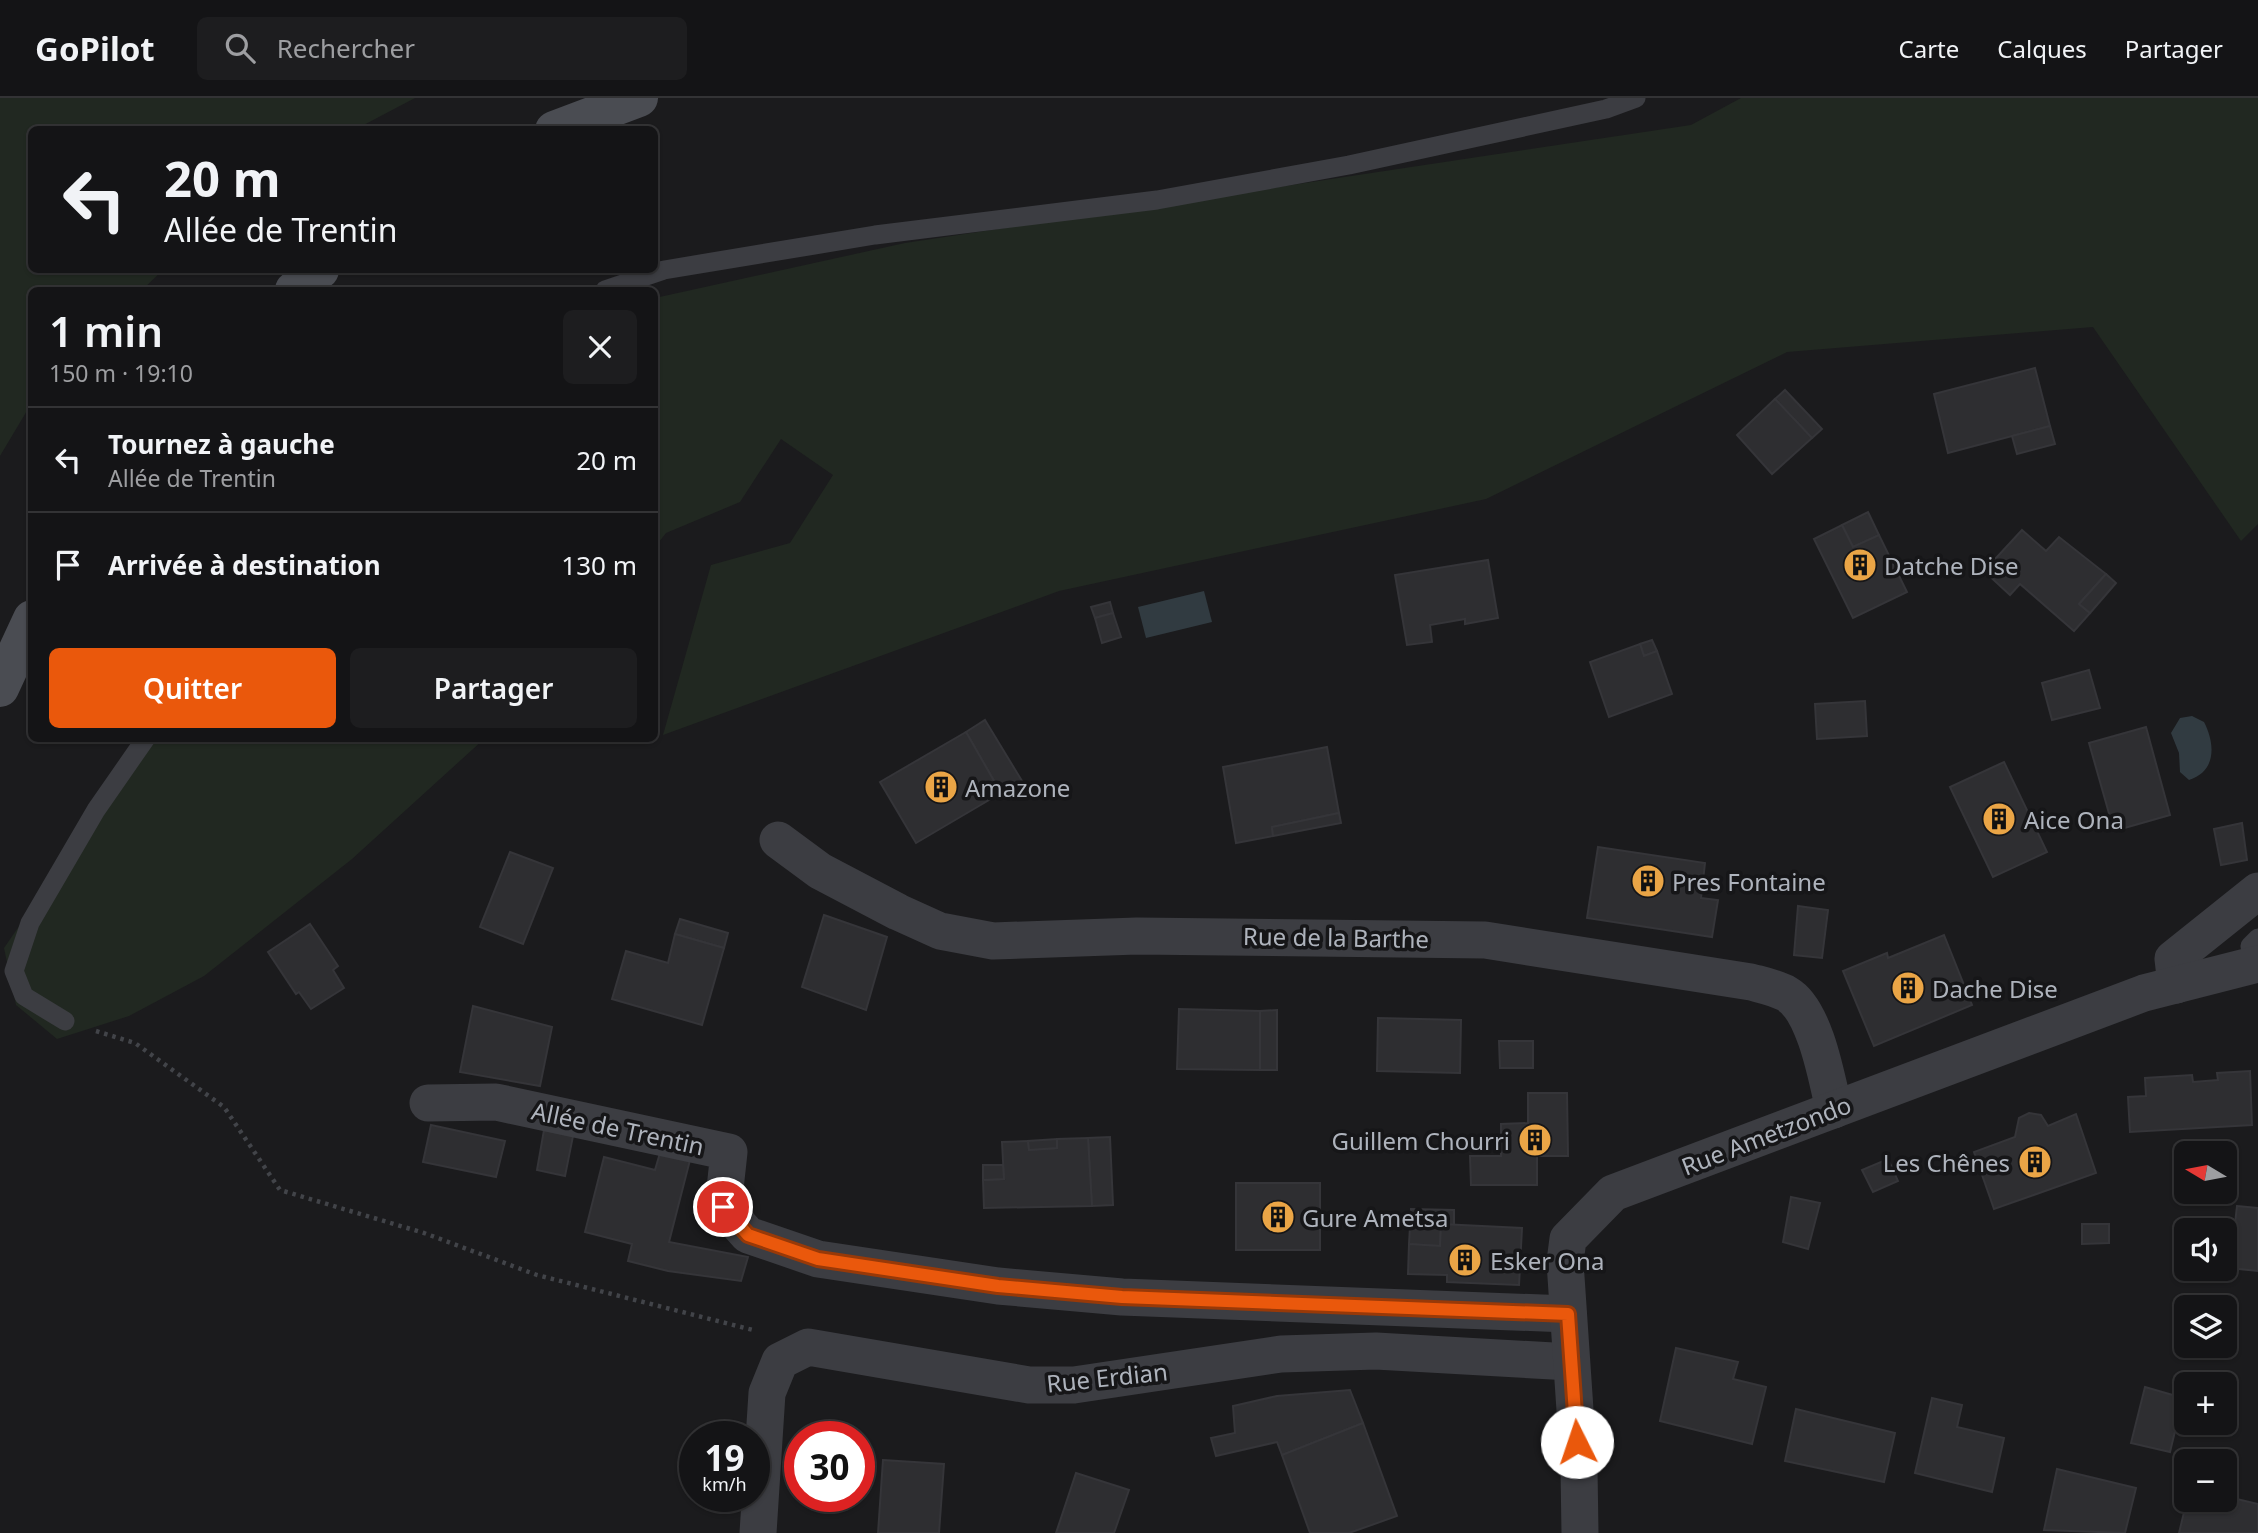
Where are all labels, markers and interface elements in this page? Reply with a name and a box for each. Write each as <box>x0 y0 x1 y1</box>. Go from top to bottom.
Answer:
search box <box>197 17 687 80</box>
text: GoPilot <box>35 26 155 71</box>
icon: search <box>221 29 259 67</box>
text: Rechercher <box>277 30 415 66</box>
text: Carte <box>1899 32 1959 65</box>
text: Calques <box>1997 32 2087 65</box>
text: Partager <box>2125 32 2223 65</box>
text: 20 m <box>164 145 281 211</box>
icon: left <box>49 154 140 245</box>
text: Allée de Trentin <box>164 208 398 251</box>
text: 1 min <box>49 302 163 359</box>
button: close <box>563 310 637 384</box>
text: 150 m · 19:10 <box>49 357 193 389</box>
text: Tournez à gauche <box>108 426 335 462</box>
icon: left <box>49 441 87 479</box>
text: 20 m <box>576 442 637 478</box>
text: Allée de Trentin <box>108 462 276 494</box>
icon: arrive <box>49 546 87 584</box>
building icon: Datche Dise <box>1841 546 1879 584</box>
text: Arrivée à destination <box>108 547 381 583</box>
text: 130 m <box>561 547 637 583</box>
place label: Datche Dise <box>1884 549 2019 582</box>
button: Quitter <box>49 648 336 728</box>
button: Partager <box>350 648 637 728</box>
building icon: Amazone <box>922 768 960 806</box>
place label: Amazone <box>965 771 1070 804</box>
building icon: Aice Ona <box>1980 800 2018 838</box>
place label: Aice Ona <box>2024 803 2124 836</box>
building icon: Pres Fontaine <box>1629 862 1667 900</box>
place label: Pres Fontaine <box>1672 865 1826 898</box>
street label: Rue de la Barthe <box>1243 919 1429 955</box>
building icon: Dache Dise <box>1889 969 1927 1007</box>
place label: Dache Dise <box>1932 972 2058 1005</box>
street label: Rue Ametzondo <box>1676 1087 1856 1183</box>
street label: Allée de Trentin <box>529 1094 707 1162</box>
building icon: Guillem Chourri <box>1516 1121 1554 1159</box>
place label: Guillem Chourri <box>1332 1124 1510 1157</box>
north arrow <box>2174 1141 2236 1204</box>
map controls <box>2174 1141 2237 1512</box>
building icon: Les Chênes <box>2016 1143 2054 1181</box>
place label: Les Chênes <box>1883 1146 2010 1179</box>
pin <box>693 1177 753 1237</box>
icon: arrive <box>704 1188 742 1226</box>
building icon: Gure Ametsa <box>1259 1198 1297 1236</box>
place label: Gure Ametsa <box>1302 1201 1448 1234</box>
button: sound <box>2174 1218 2237 1281</box>
building icon: Esker Ona <box>1446 1241 1484 1279</box>
place label: Esker Ona <box>1490 1244 1604 1277</box>
button: layers <box>2174 1295 2237 1358</box>
street label: Rue Erdian <box>1045 1354 1169 1400</box>
button: + <box>2174 1372 2237 1435</box>
position arrow <box>1540 1405 1614 1479</box>
speed limit sign: 30 <box>784 1421 875 1512</box>
text: 19 <box>704 1434 745 1481</box>
button: − <box>2174 1449 2237 1512</box>
text: km/h <box>702 1472 747 1496</box>

